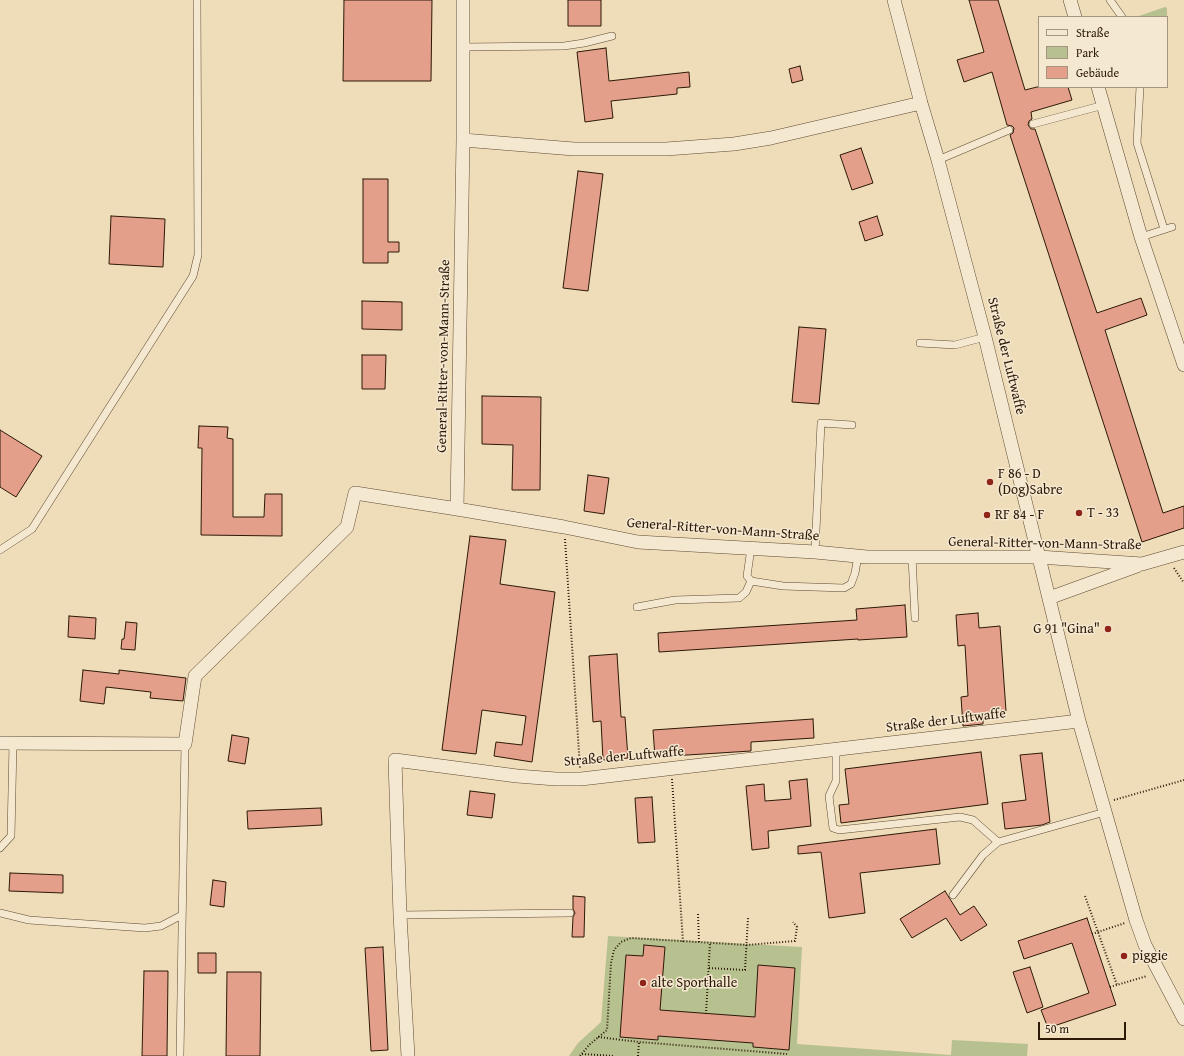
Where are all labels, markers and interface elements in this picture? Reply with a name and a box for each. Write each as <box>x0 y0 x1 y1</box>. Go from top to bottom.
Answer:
legend <box>1038 16 1168 88</box>
text: Straße <box>1076 24 1109 41</box>
text: Park <box>1076 44 1099 61</box>
text: Gebäude <box>1076 64 1119 81</box>
street label: General-Ritter-von-Mann-Straße <box>434 259 454 453</box>
street label: Straße der Luftwaffe <box>983 296 1029 416</box>
place label: F 86 - D (Dog)Sabre <box>998 466 1062 498</box>
marker: F 86 - D (Dog)Sabre <box>985 477 995 487</box>
place label: T - 33 <box>1087 505 1119 521</box>
place label: RF 84 - F <box>995 507 1044 523</box>
marker: T - 33 <box>1074 508 1084 518</box>
marker: RF 84 - F <box>982 510 992 520</box>
street label: General-Ritter-von-Mann-Straße <box>626 515 820 545</box>
street label: General-Ritter-von-Mann-Straße <box>948 534 1142 554</box>
place label: G 91 "Gina" <box>1033 621 1100 637</box>
marker: G 91 "Gina" <box>1103 624 1113 634</box>
street label: Straße der Luftwaffe <box>885 705 1007 737</box>
street label: Straße der Luftwaffe <box>563 743 685 771</box>
place label: piggie <box>1132 948 1168 964</box>
marker: piggie <box>1119 951 1129 961</box>
place label: alte Sporthalle <box>651 975 737 991</box>
marker: alte Sporthalle <box>638 978 648 988</box>
scale bar <box>1040 1014 1128 1040</box>
text: 50 m <box>1045 1020 1069 1037</box>

